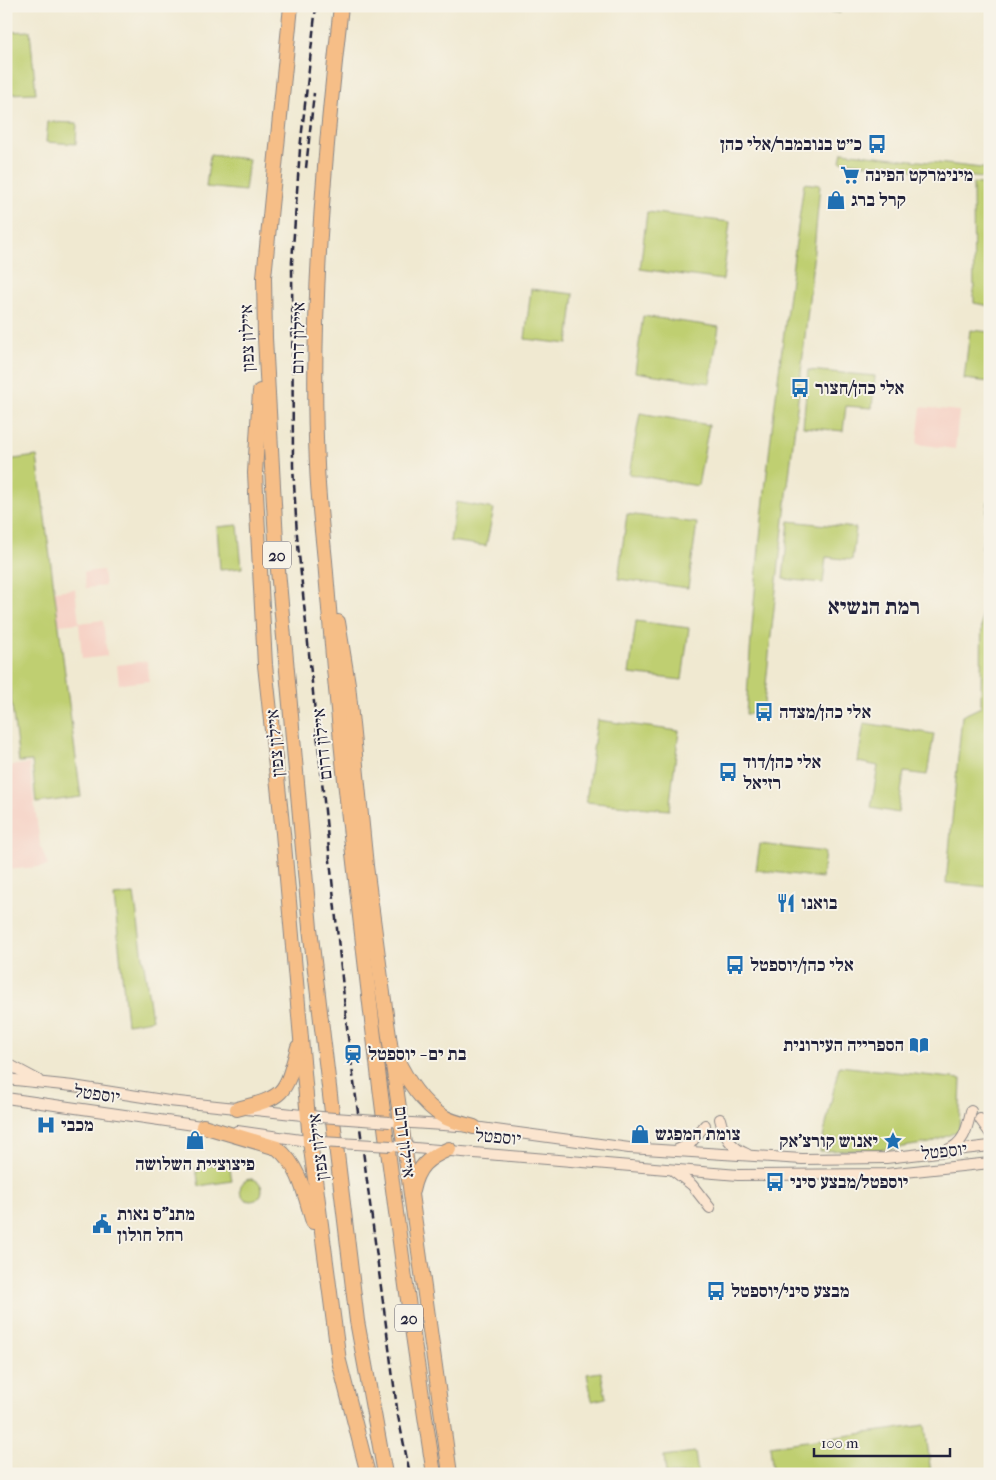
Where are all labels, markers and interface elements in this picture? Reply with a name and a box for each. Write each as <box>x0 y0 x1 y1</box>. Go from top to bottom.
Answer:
bus stop icon: כ״ט בנובמבר/אלי כהן <box>866 133 888 155</box>
place label: כ״ט בנובמבר/אלי כהן <box>720 134 862 155</box>
supermarket icon: מינימרקט הפינה <box>839 164 861 186</box>
place label: מינימרקט הפינה <box>865 165 973 186</box>
shop icon: קרל ברג <box>825 189 847 211</box>
place label: קרל ברג <box>851 190 906 211</box>
street label: איילון דרום <box>287 302 310 374</box>
street label: איילון צפון <box>236 304 259 372</box>
bus stop icon: אלי כהן/חצור <box>789 377 811 399</box>
place label: אלי כהן/חצור <box>815 378 905 399</box>
road number: 20 <box>263 542 291 568</box>
district label: רמת הנשיא <box>828 594 920 620</box>
bus stop icon: אלי כהן/מצדה <box>753 701 775 723</box>
place label: אלי כהן/מצדה <box>779 702 871 723</box>
street label: איילון דרום <box>308 707 337 781</box>
street label: איילון צפון <box>262 708 289 778</box>
place label: אלי כהן/דוד רזיאל <box>743 752 822 794</box>
bus stop icon: אלי כהן/דוד רזיאל <box>717 761 739 783</box>
restaurant icon: בואנו <box>775 892 797 914</box>
place label: בואנו <box>801 893 838 914</box>
bus stop icon: אלי כהן/יוספטל <box>724 954 746 976</box>
place label: אלי כהן/יוספטל <box>750 955 854 976</box>
library icon: הספרייה העירונית <box>908 1034 930 1056</box>
place label: הספרייה העירונית <box>783 1035 904 1056</box>
station icon: בת ים - יוספטל <box>342 1043 364 1065</box>
place label: בת ים - יוספטל <box>368 1044 467 1065</box>
street label: יוספטל <box>73 1081 121 1108</box>
street label: איילון דרום <box>390 1105 419 1179</box>
street label: איילון צפון <box>304 1112 333 1182</box>
hospital icon: מכבי <box>35 1114 57 1136</box>
place label: מכבי <box>61 1115 94 1136</box>
shop icon: צומת המפגש <box>629 1123 651 1145</box>
place label: צומת המפגש <box>655 1124 741 1145</box>
street label: יוספטל <box>474 1125 522 1150</box>
shop icon: פיצוציית השלושה <box>184 1129 206 1151</box>
place icon: יאנוש קורצ'אק <box>882 1130 904 1152</box>
place label: יאנוש קורצ'אק <box>779 1131 878 1152</box>
street label: יוספטל <box>920 1139 968 1164</box>
place label: פיצוציית השלושה <box>135 1154 255 1175</box>
bus stop icon: יוספטל/מבצע סיני <box>764 1171 786 1193</box>
place label: יוספטל/מבצע סיני <box>790 1172 908 1193</box>
place label: מתנ"ס נאות רחל חולון <box>117 1204 195 1246</box>
public building icon: מתנ"ס נאות רחל חולון <box>91 1213 113 1235</box>
bus stop icon: מבצע סיני/יוספטל <box>705 1280 727 1302</box>
place label: מבצע סיני/יוספטל <box>731 1281 849 1302</box>
road number: 20 <box>395 1305 423 1332</box>
scale bar <box>814 1425 950 1457</box>
text: 100 m <box>821 1434 859 1452</box>

